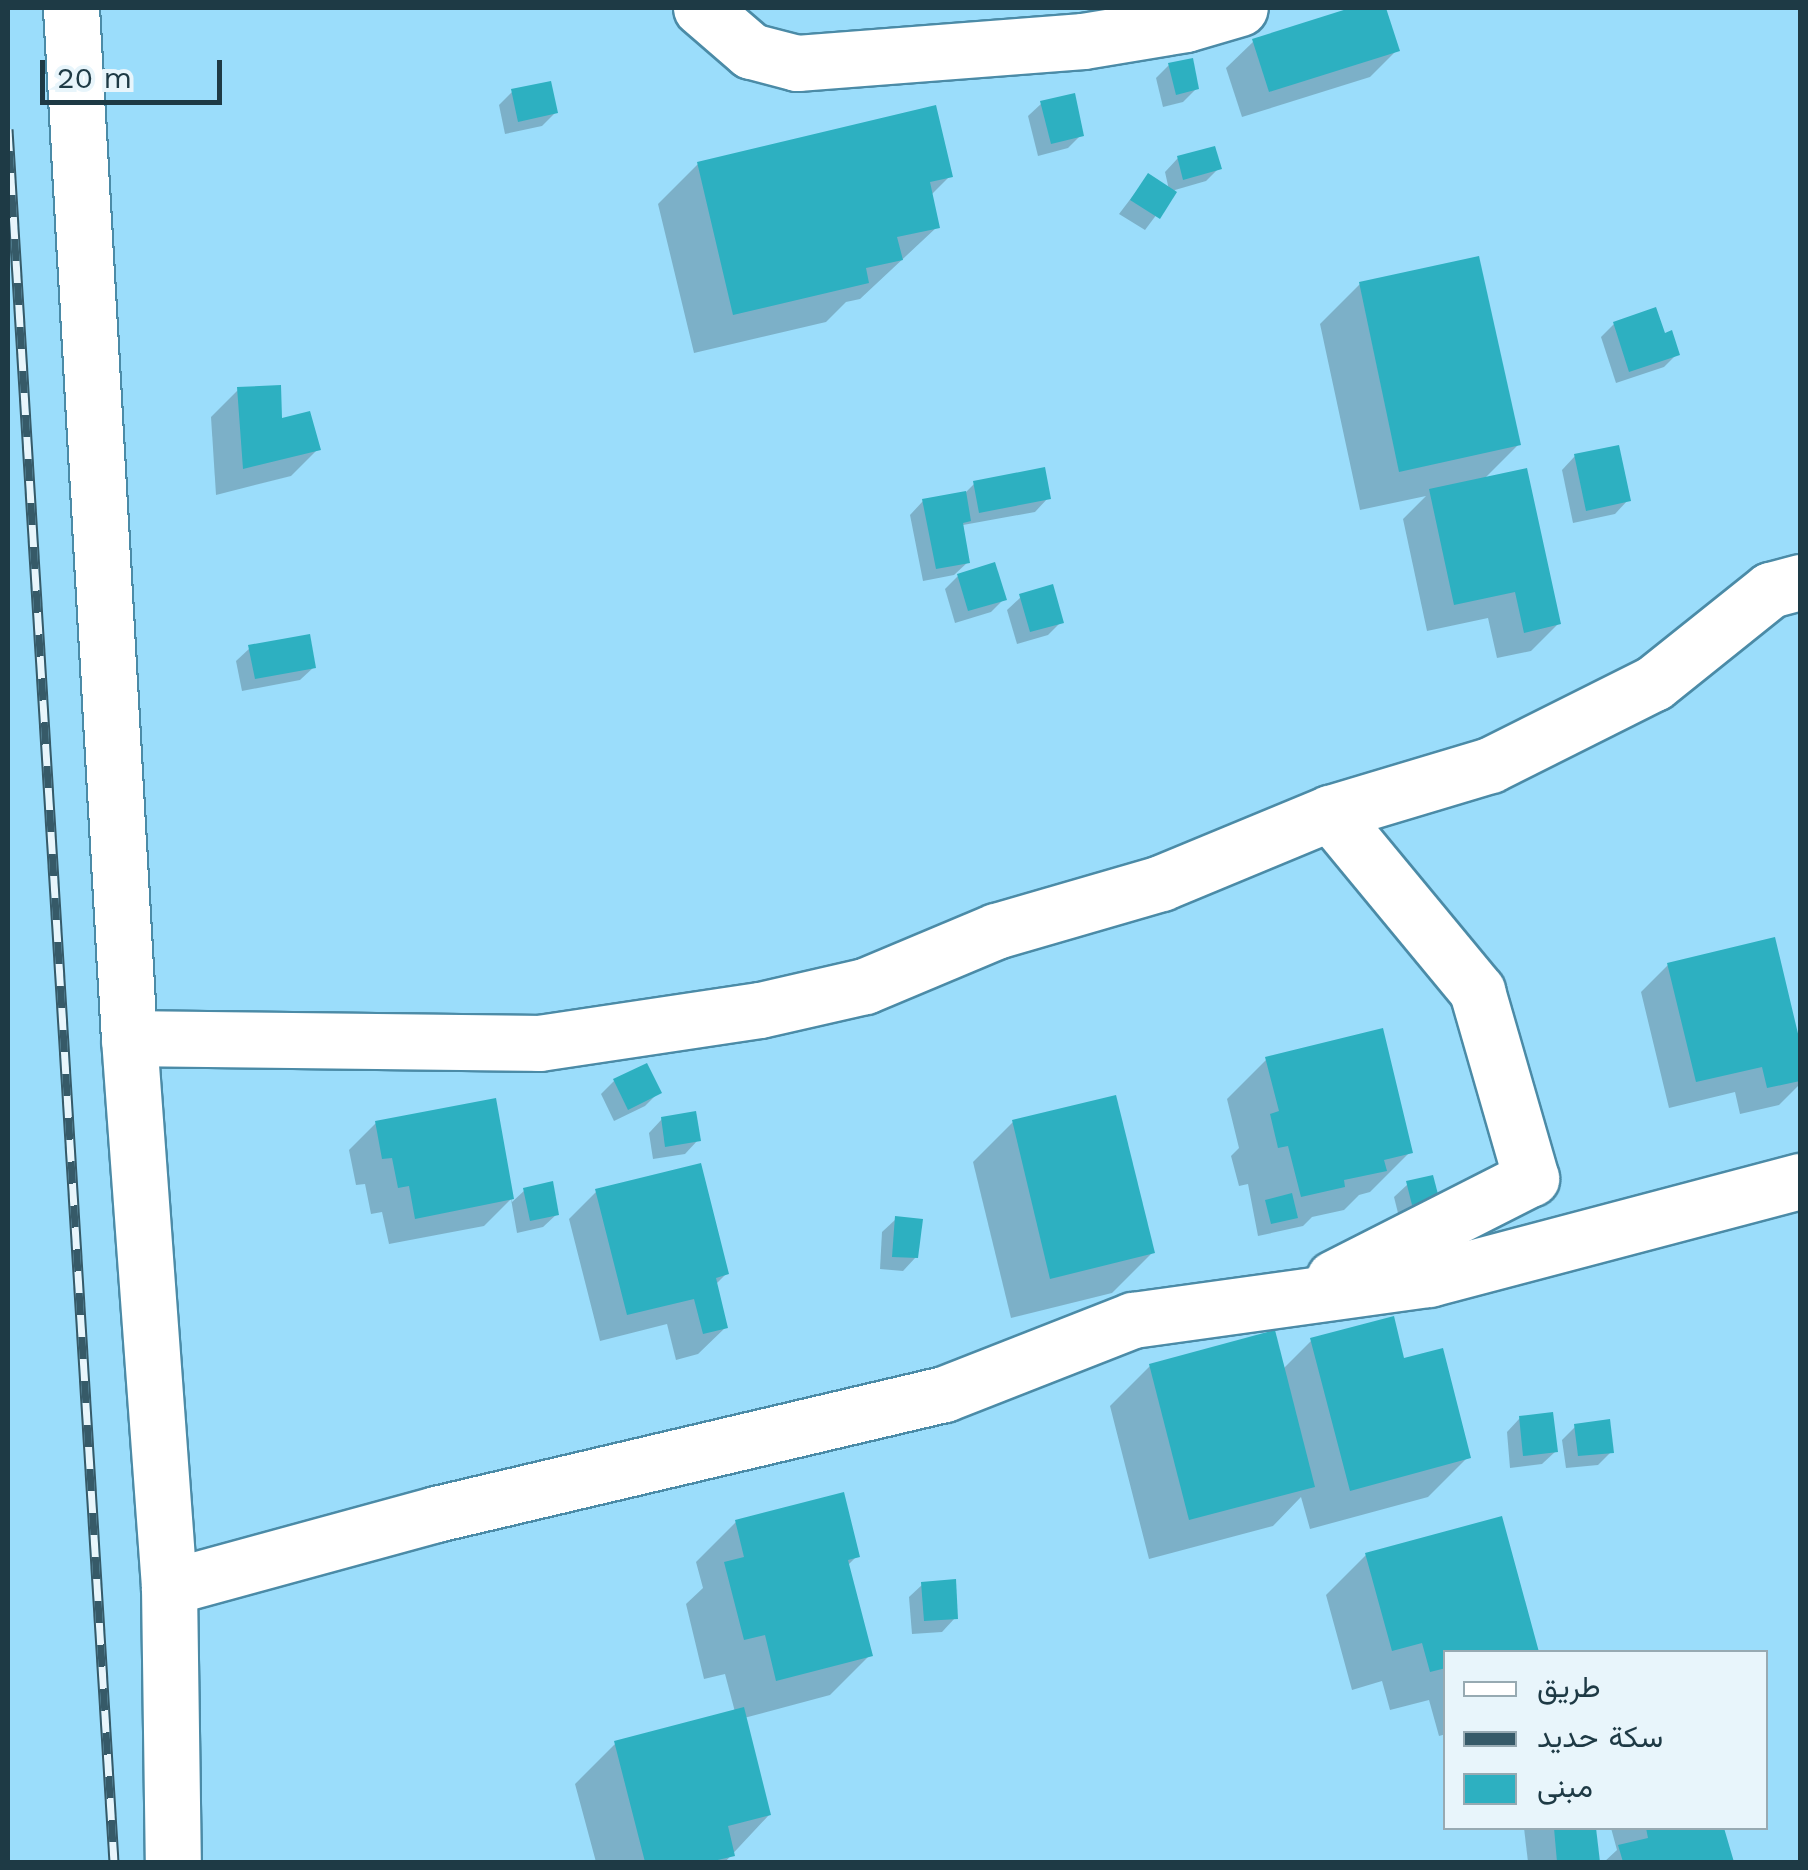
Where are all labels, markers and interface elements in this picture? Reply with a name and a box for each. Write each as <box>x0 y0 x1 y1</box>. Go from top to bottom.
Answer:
scale bar <box>45 40 228 102</box>
text: 20 m <box>57 60 132 95</box>
legend <box>1443 1650 1768 1830</box>
text: طريق <box>1537 1669 1601 1704</box>
text: سكة حديد <box>1537 1719 1663 1754</box>
text: مبنى <box>1537 1769 1593 1804</box>

